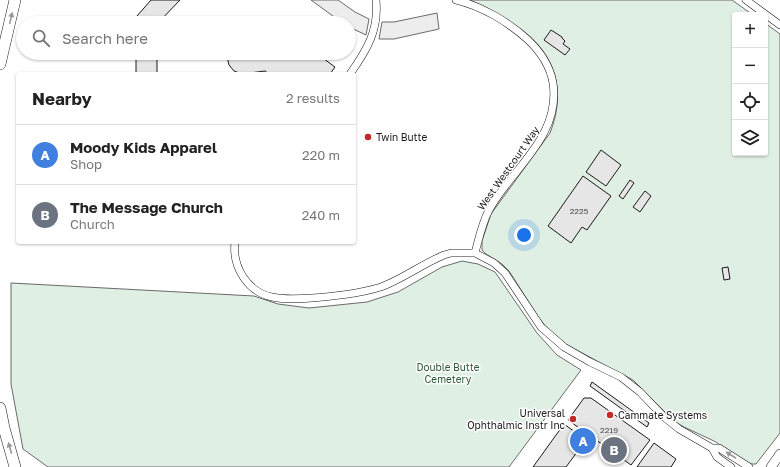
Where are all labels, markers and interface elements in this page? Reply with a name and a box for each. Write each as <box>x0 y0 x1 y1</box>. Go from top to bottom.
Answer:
one-way arrow <box>8 12 14 24</box>
map controls <box>732 12 768 156</box>
button: + <box>732 12 768 48</box>
search box <box>16 16 356 60</box>
icon: search <box>30 27 52 49</box>
text: Search here <box>62 29 148 47</box>
button: − <box>732 48 768 84</box>
button: locate <box>732 84 768 120</box>
text: Nearby <box>32 88 92 109</box>
text: 2 results <box>286 90 340 106</box>
button: layers <box>732 120 768 156</box>
street label: West Westcourt Way <box>475 123 542 212</box>
place label: Twin Butte <box>376 131 427 143</box>
marker: Twin Butte <box>363 132 373 142</box>
text: Moody Kids Apparel <box>70 138 217 156</box>
text: A <box>40 147 50 163</box>
text: 220 m <box>302 147 340 163</box>
text: Shop <box>70 156 102 172</box>
text: The Message Church <box>70 198 223 216</box>
house number: 2225 <box>570 206 589 216</box>
text: B <box>40 207 50 223</box>
text: 240 m <box>302 207 340 223</box>
text: Church <box>70 216 115 232</box>
your location <box>514 225 534 245</box>
park label: Double Butte Cemetery <box>416 361 480 385</box>
place label: Universal Ophthalmic Instr Inc <box>467 407 566 431</box>
place label: Cammate Systems <box>618 409 707 421</box>
marker: Cammate Systems <box>605 410 615 420</box>
marker: Universal Ophthalmic Instr Inc <box>568 414 578 424</box>
house number: 2219 <box>600 425 618 435</box>
pin: A <box>570 426 596 456</box>
pin: B <box>601 435 627 465</box>
one-way arrow <box>7 441 13 453</box>
one-way arrow <box>725 452 737 459</box>

